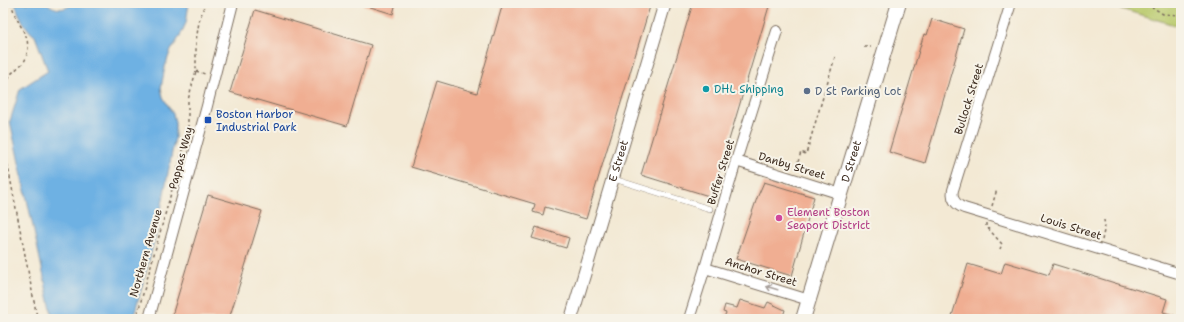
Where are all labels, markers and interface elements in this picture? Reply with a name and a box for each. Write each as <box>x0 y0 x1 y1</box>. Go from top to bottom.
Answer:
street label: Bullock Street <box>951 61 987 136</box>
place label: DHL Shipping <box>714 82 784 97</box>
marker: DHL Shipping <box>701 84 711 94</box>
place label: D St Parking Lot <box>815 84 901 99</box>
marker: D St Parking Lot <box>802 86 812 96</box>
place label: Boston Harbor Industrial Park <box>216 107 297 135</box>
marker: Boston Harbor Industrial Park <box>203 115 213 125</box>
street label: Pappas Way <box>165 125 197 191</box>
street label: Buffer Street <box>704 137 738 207</box>
street label: E Street <box>605 138 631 184</box>
street label: D Street <box>837 138 864 184</box>
street label: Danby Street <box>757 149 828 183</box>
place label: Element Boston Seaport District <box>787 205 870 233</box>
street label: Northern Avenue <box>126 207 166 299</box>
street label: Louis Street <box>1039 211 1104 243</box>
marker: Element Boston Seaport District <box>774 213 784 223</box>
street label: Anchor Street <box>723 254 799 290</box>
one-way arrow <box>766 284 779 291</box>

